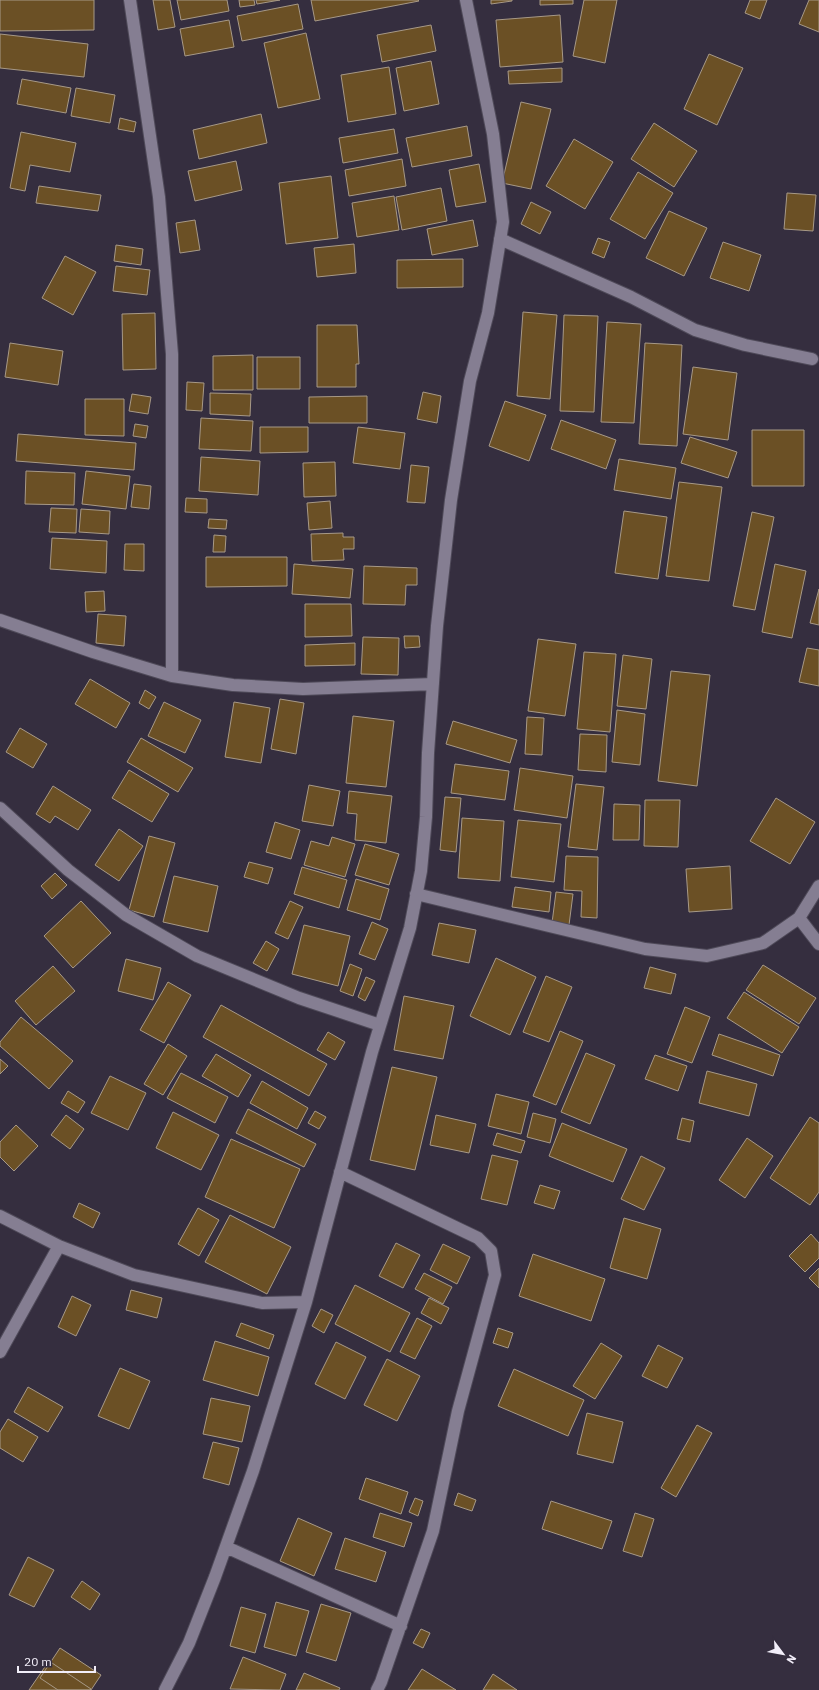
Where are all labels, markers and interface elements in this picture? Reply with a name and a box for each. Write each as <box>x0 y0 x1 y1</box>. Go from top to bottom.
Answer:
north arrow <box>763 1634 803 1674</box>
scale bar <box>18 1648 95 1674</box>
text: N <box>783 1652 800 1666</box>
text: 20 m <box>24 1654 52 1669</box>

